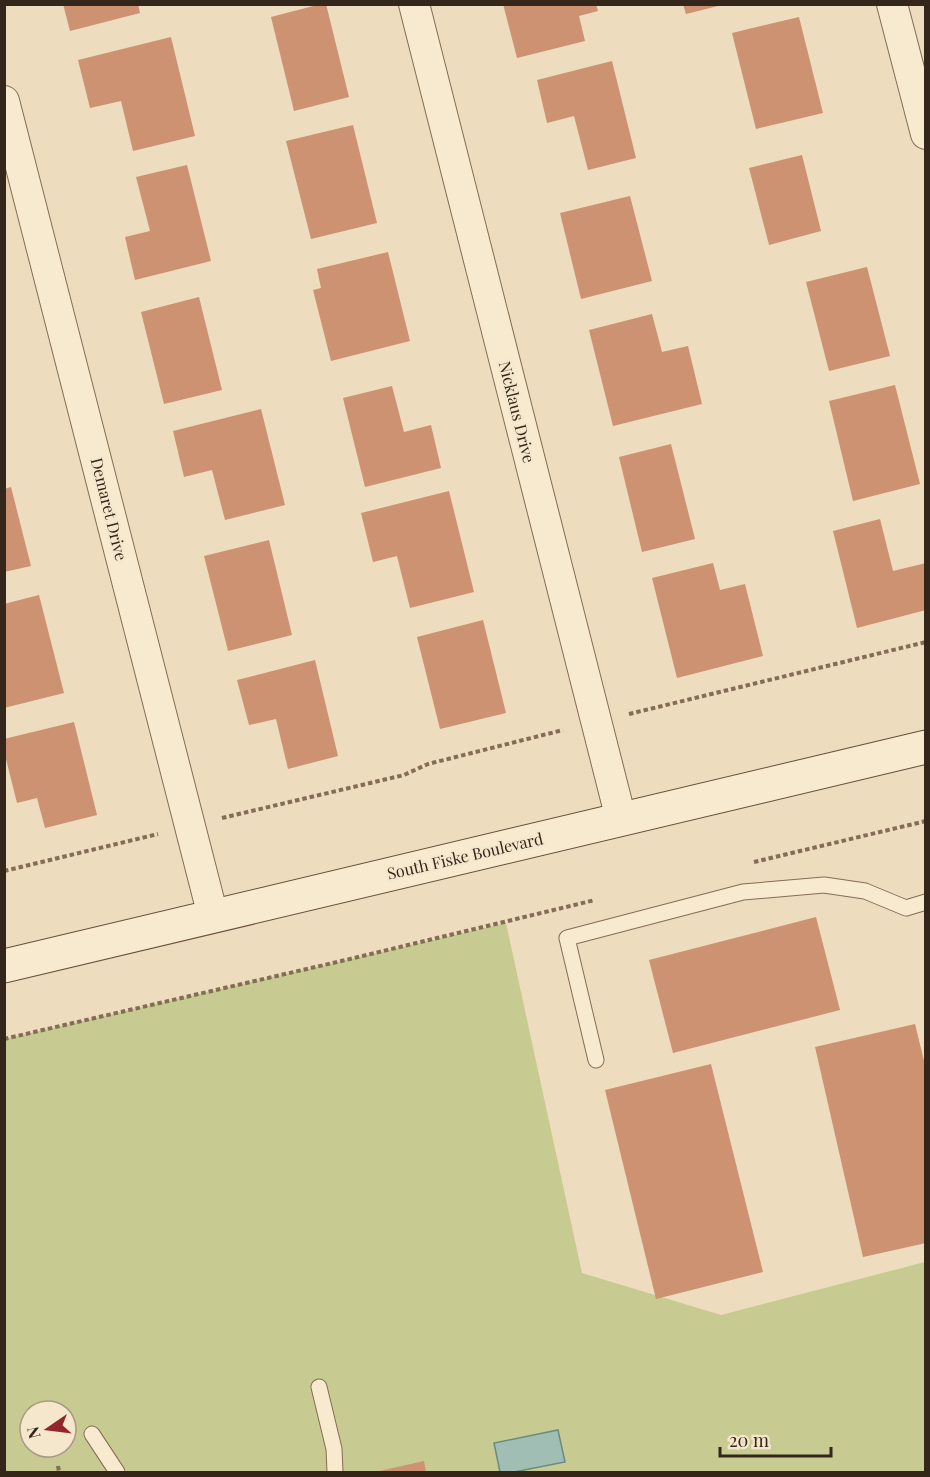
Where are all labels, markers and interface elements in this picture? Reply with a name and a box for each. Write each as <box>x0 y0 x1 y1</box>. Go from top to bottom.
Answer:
street label: Nicklaus Drive <box>495 359 540 465</box>
street label: Demaret Drive <box>87 455 132 562</box>
street label: South Fiske Boulevard <box>385 827 545 884</box>
north arrow <box>18 1399 78 1459</box>
scale bar <box>720 1420 831 1458</box>
text: N <box>21 1424 45 1441</box>
text: 20 m <box>729 1428 769 1452</box>

